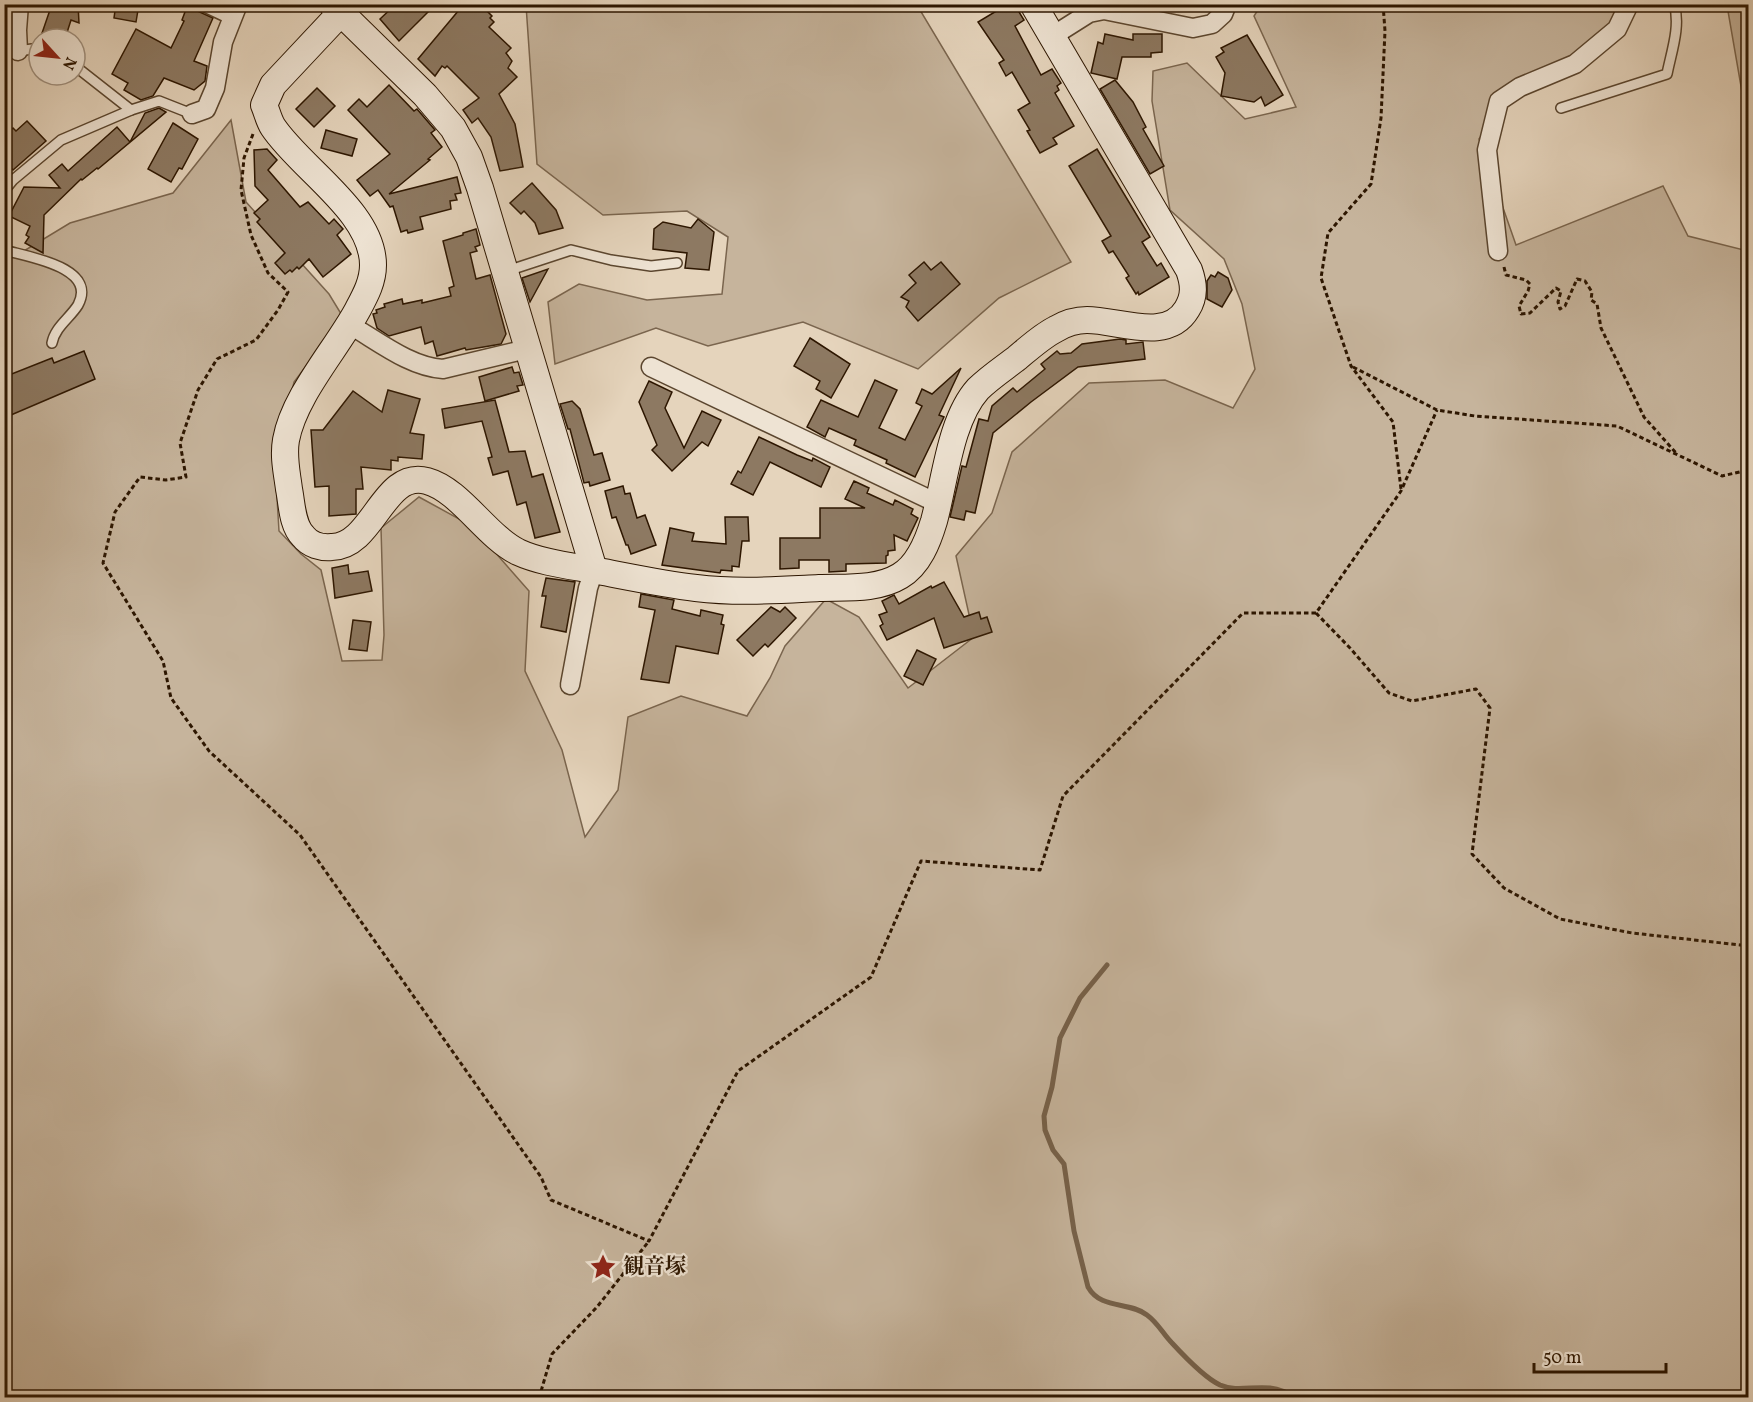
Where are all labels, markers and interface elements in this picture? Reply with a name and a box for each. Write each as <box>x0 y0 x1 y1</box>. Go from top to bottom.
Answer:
north arrow <box>27 27 87 87</box>
text: N <box>56 53 81 73</box>
place icon: 観音塚 <box>588 1252 618 1282</box>
place label: 観音塚 <box>623 1253 686 1282</box>
scale bar <box>1534 1336 1666 1374</box>
text: 50 m <box>1543 1346 1582 1371</box>

